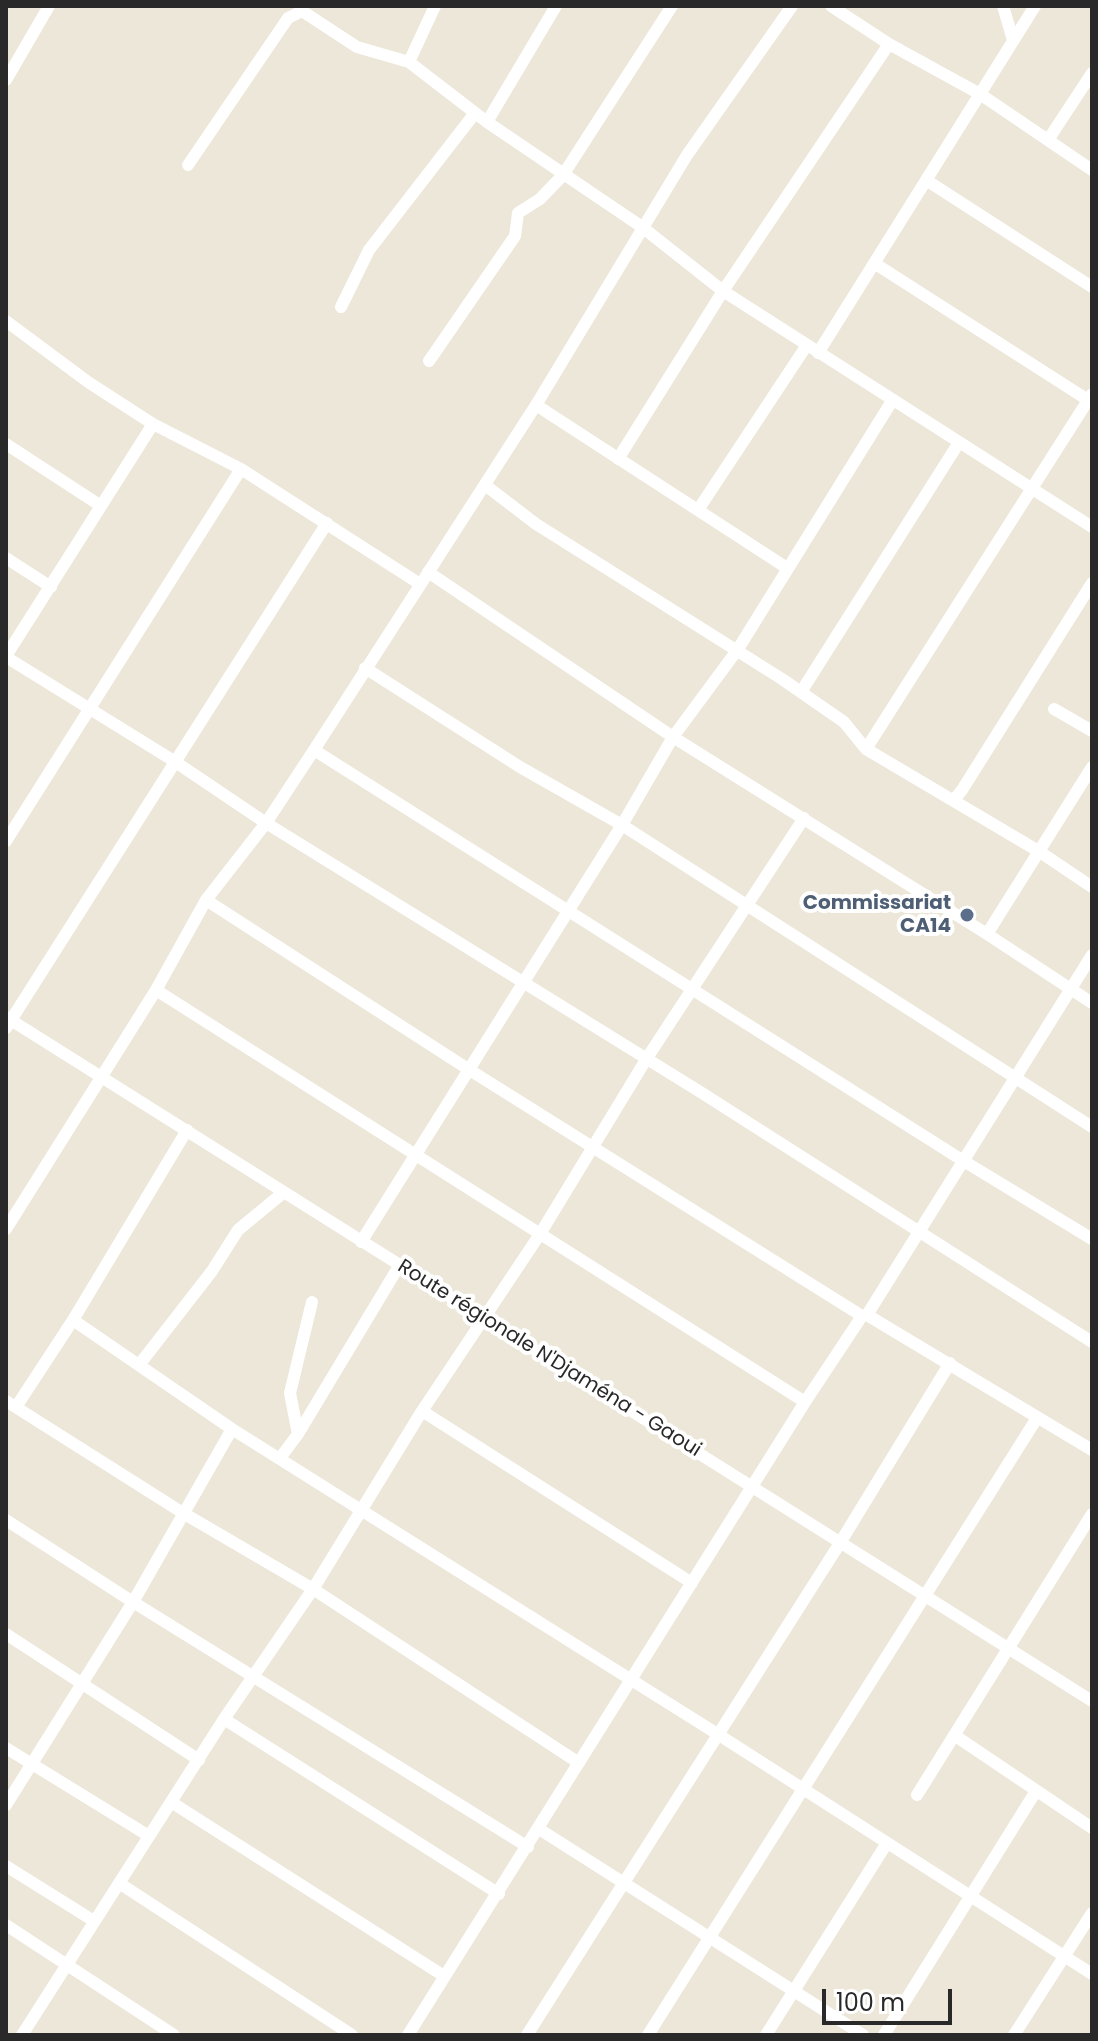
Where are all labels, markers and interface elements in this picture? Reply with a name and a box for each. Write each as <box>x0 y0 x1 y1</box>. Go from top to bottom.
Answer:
place label: Commissariat CA14 <box>803 892 951 939</box>
marker: Commissariat CA14 <box>958 906 976 924</box>
street label: Route régionale N'Djaména - Gaoui <box>393 1255 705 1463</box>
scale bar <box>826 1973 956 2023</box>
text: 100 m <box>836 1986 905 2019</box>

